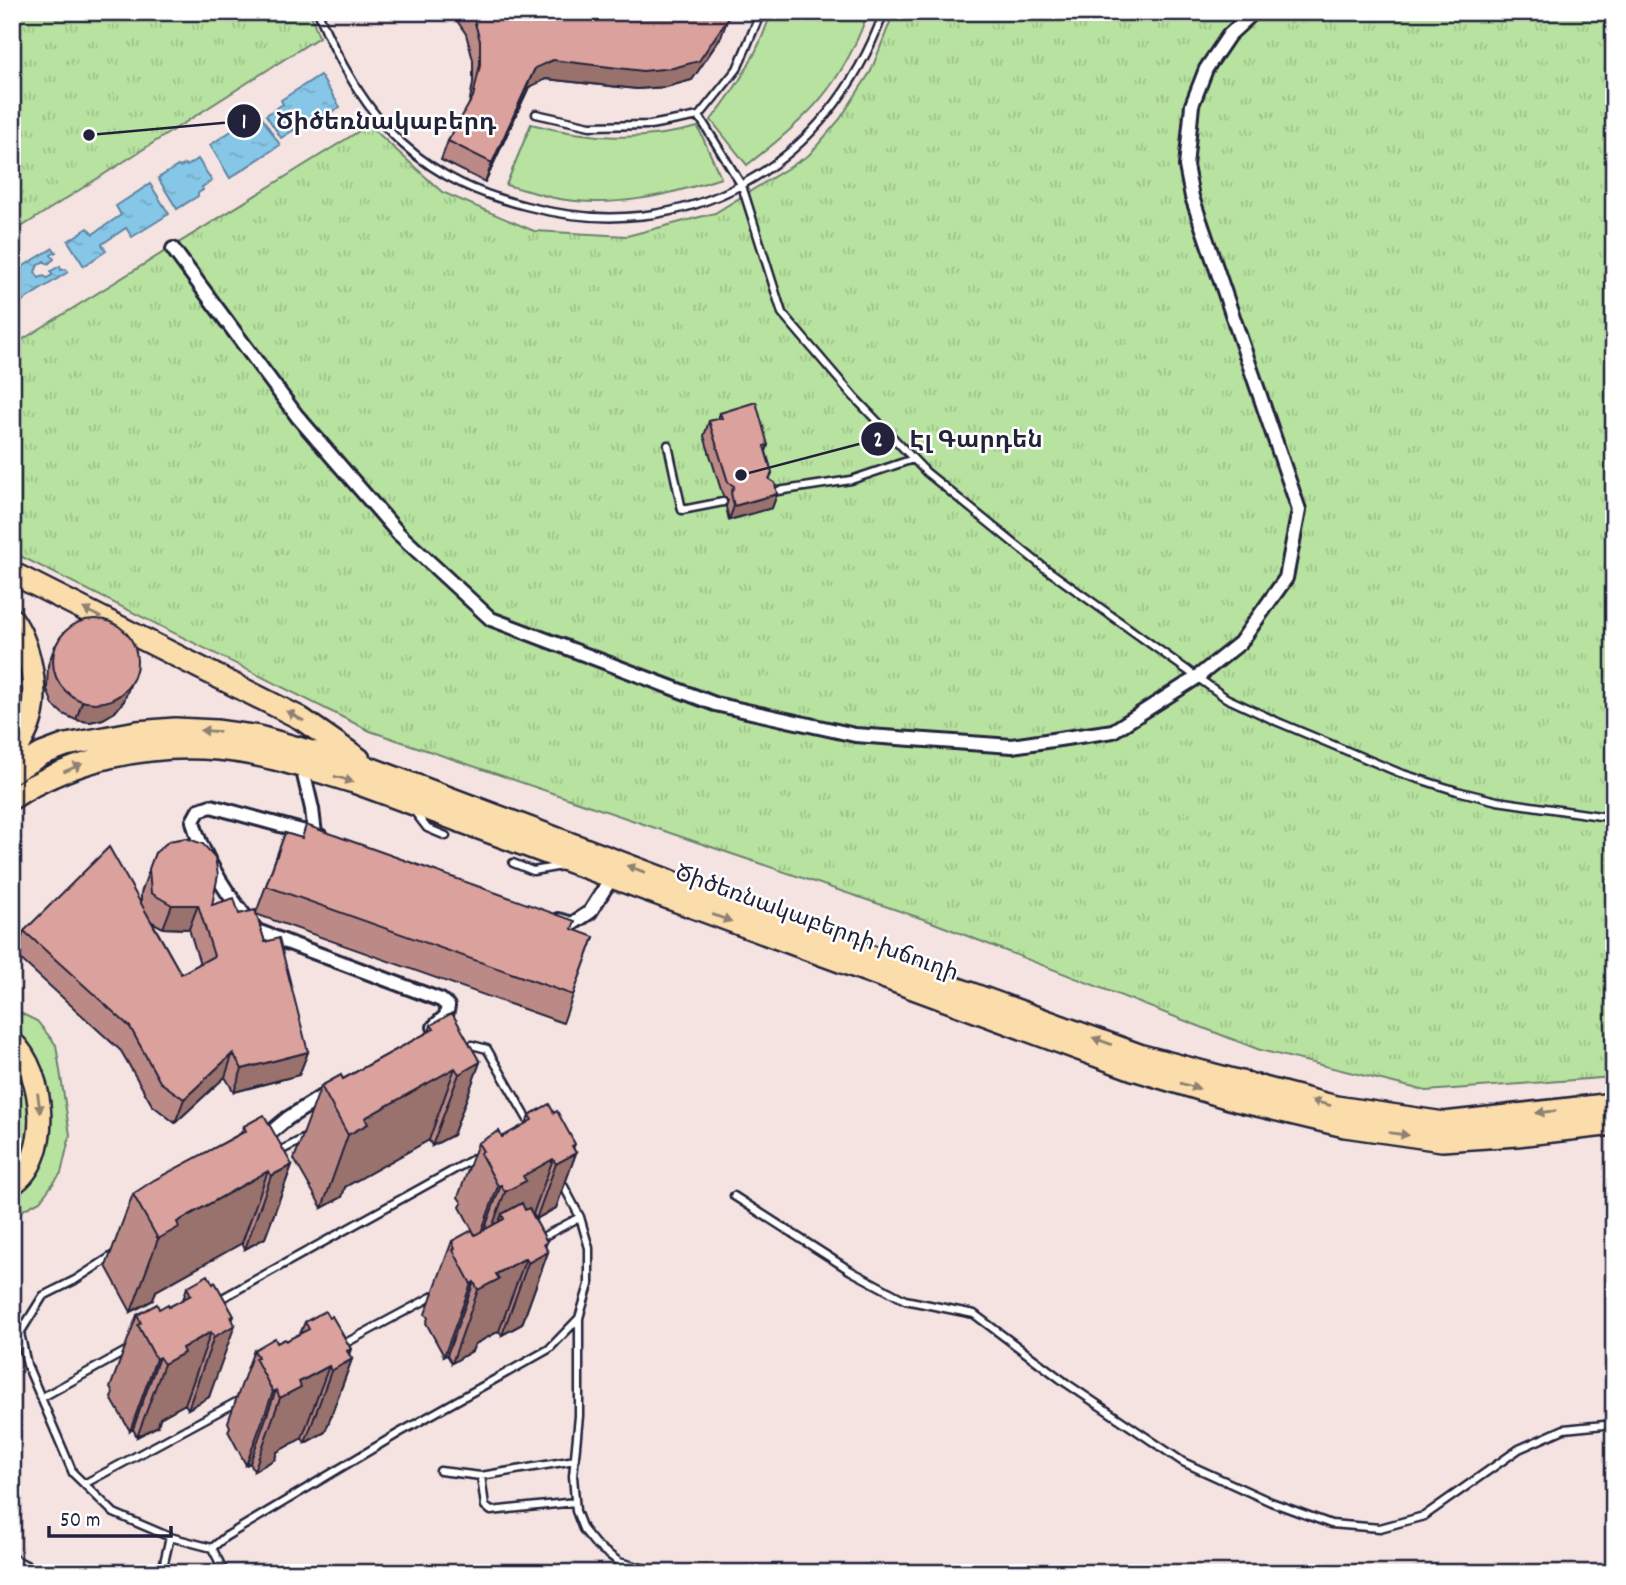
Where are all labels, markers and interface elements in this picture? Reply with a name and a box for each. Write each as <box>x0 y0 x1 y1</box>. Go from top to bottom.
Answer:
callout: Ծիծեռնակաբերդ <box>227 98 510 143</box>
text: Ծիծեռնակաբերդ <box>276 107 497 141</box>
text: 1 <box>242 109 246 139</box>
callout: Էլ Գարդեն <box>861 416 1057 461</box>
text: Էլ Գարդեն <box>909 425 1043 459</box>
text: 2 <box>873 427 883 457</box>
one-way arrow <box>82 608 102 619</box>
one-way arrow <box>286 710 305 722</box>
one-way arrow <box>199 725 221 736</box>
one-way arrow <box>63 762 84 773</box>
one-way arrow <box>333 774 355 785</box>
street label: Ծիծեռնակաբերդի խճուղի <box>670 858 962 992</box>
one-way arrow <box>625 863 646 874</box>
one-way arrow <box>712 913 733 924</box>
one-way arrow <box>1092 1035 1113 1046</box>
one-way arrow <box>1179 1081 1201 1092</box>
one-way arrow <box>33 1092 44 1114</box>
one-way arrow <box>1310 1097 1332 1108</box>
one-way arrow <box>1535 1106 1557 1117</box>
one-way arrow <box>1388 1128 1410 1139</box>
scale bar <box>49 1494 172 1538</box>
text: 50 m <box>60 1507 100 1537</box>

